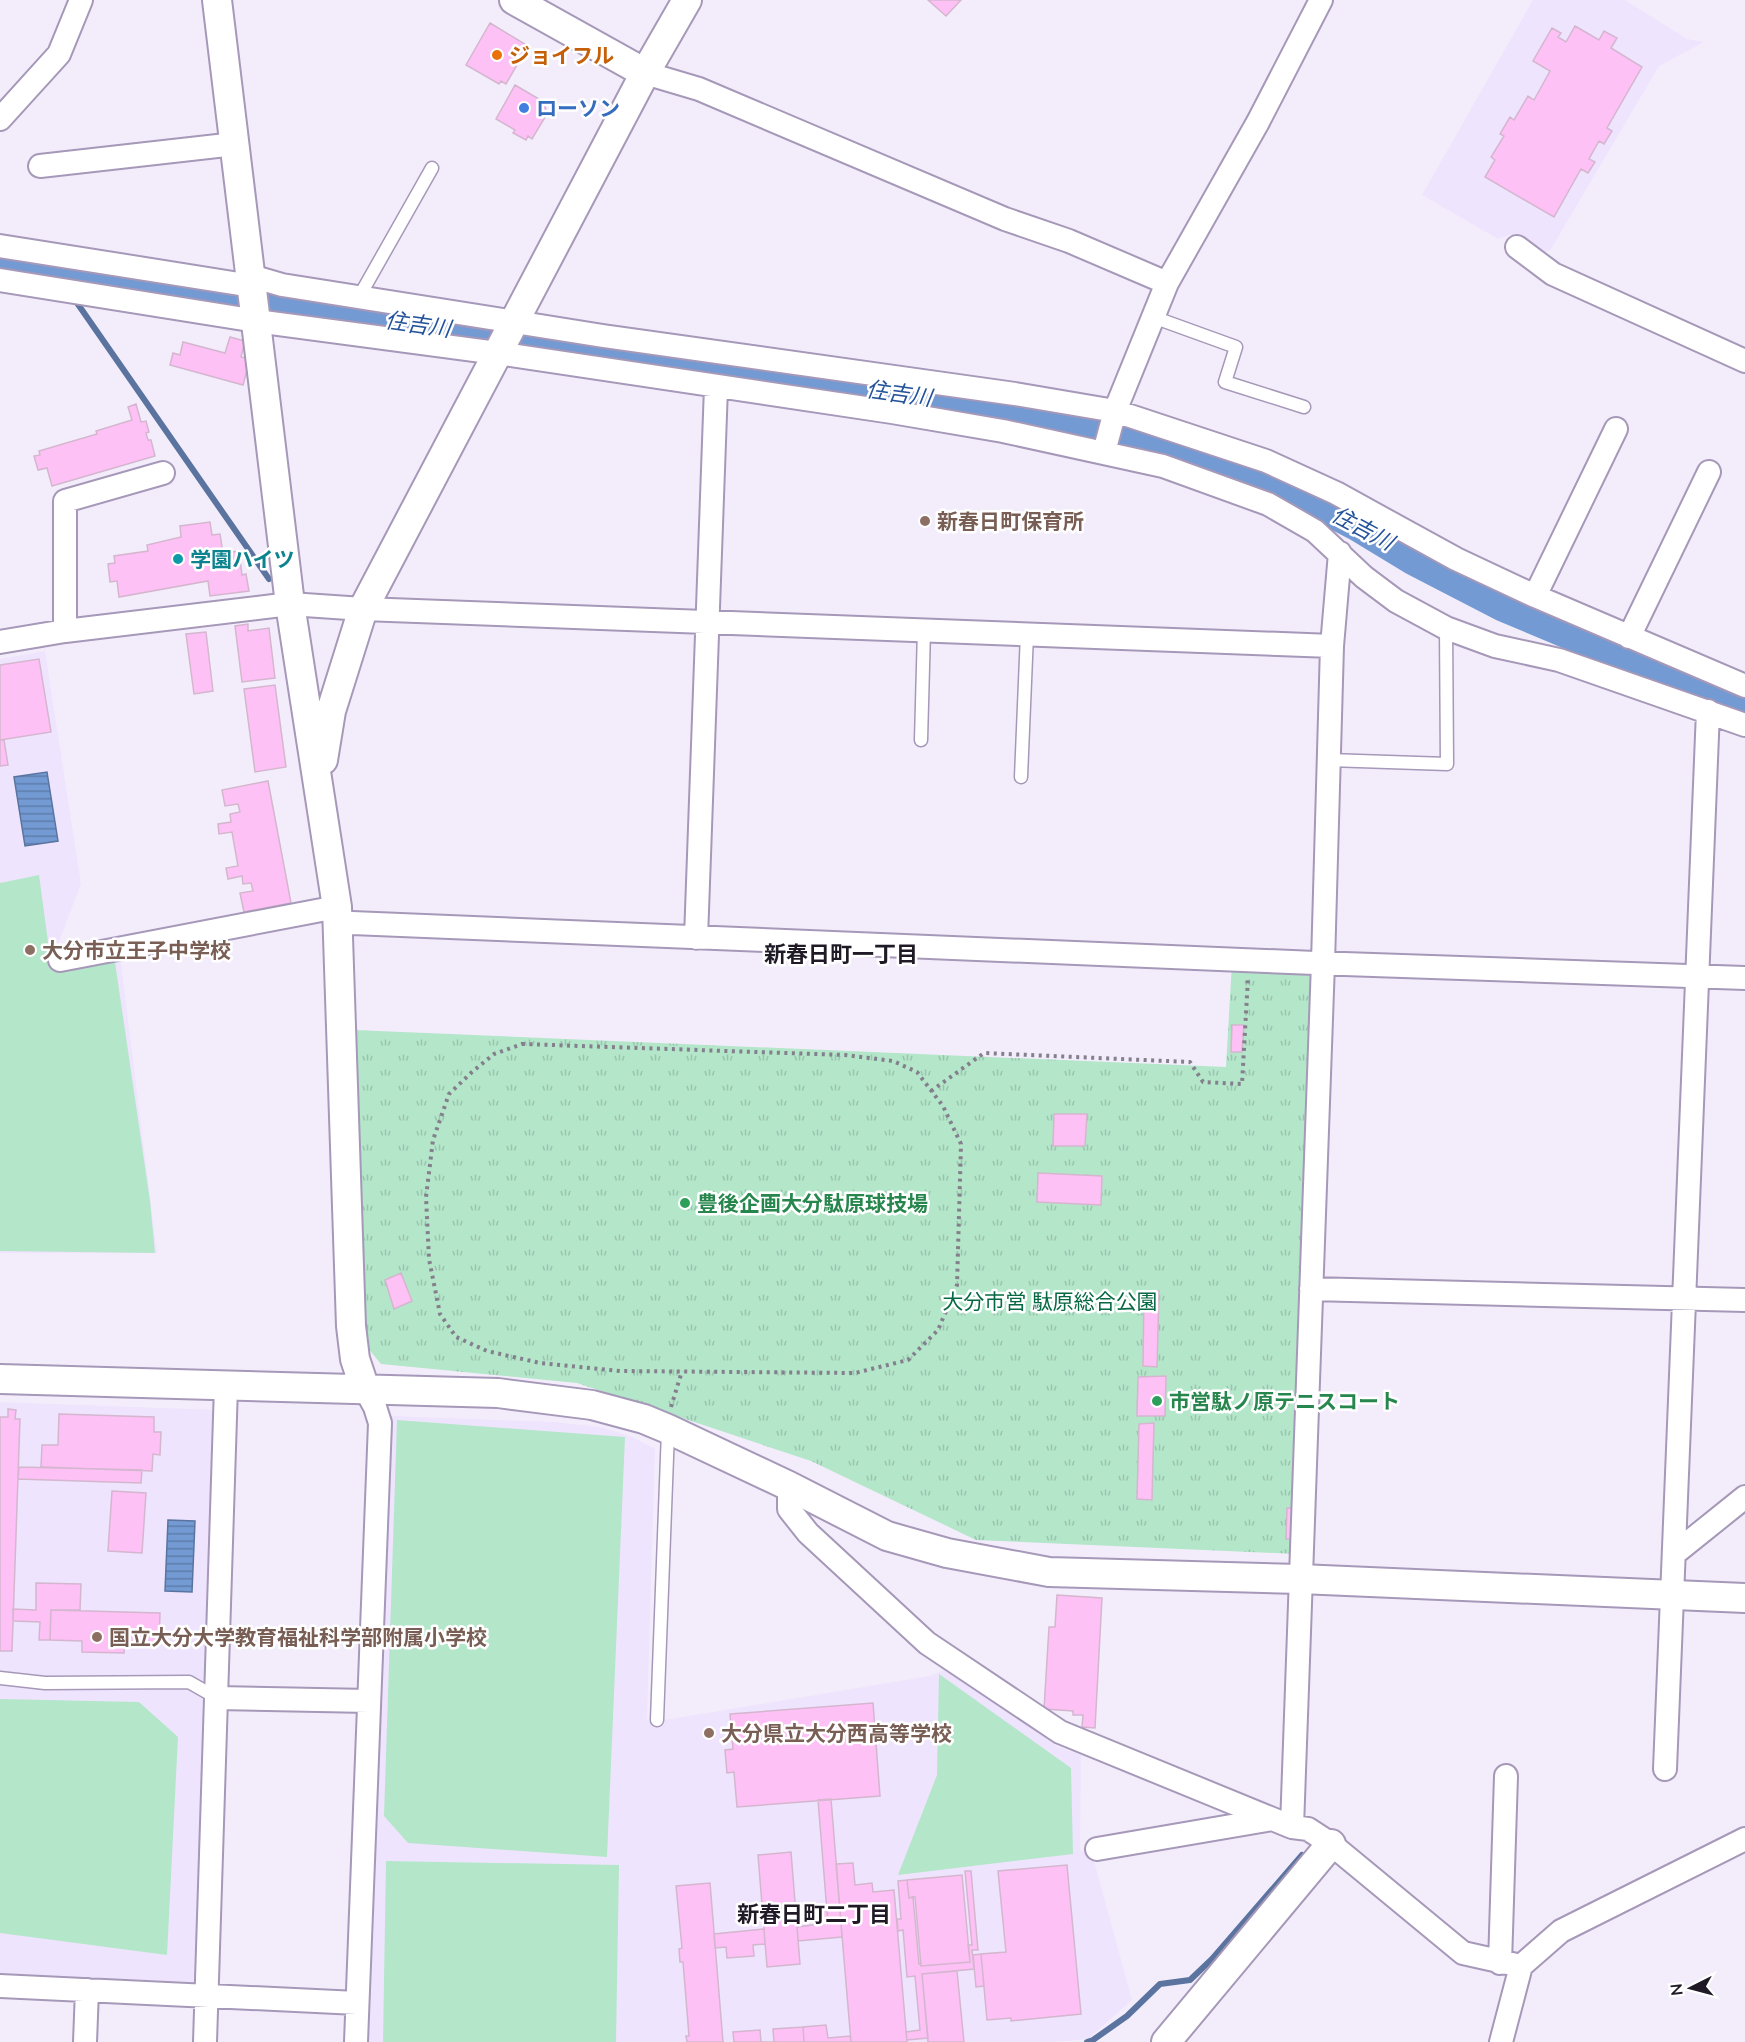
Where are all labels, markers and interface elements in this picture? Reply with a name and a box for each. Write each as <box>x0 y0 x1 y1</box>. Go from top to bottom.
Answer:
place label: ジョイフル <box>509 42 614 68</box>
marker: ジョイフル <box>490 48 504 62</box>
place label: ローソン <box>536 95 620 121</box>
marker: ローソン <box>517 101 531 115</box>
water label: 住吉川 <box>383 306 455 343</box>
water label: 住吉川 <box>864 375 936 412</box>
water label: 住吉川 <box>1327 500 1400 557</box>
place label: 新春日町保育所 <box>937 508 1084 534</box>
marker: 新春日町保育所 <box>918 514 932 528</box>
place label: 学園ハイツ <box>190 546 295 572</box>
marker: 学園ハイツ <box>171 552 185 566</box>
place label: 大分市立王子中学校 <box>42 937 231 963</box>
district label: 新春日町一丁目 <box>764 940 918 968</box>
marker: 大分市立王子中学校 <box>23 943 37 957</box>
place label: 豊後企画大分駄原球技場 <box>697 1190 928 1216</box>
marker: 豊後企画大分駄原球技場 <box>678 1196 692 1210</box>
park label: 大分市営 駄原総合公園 <box>942 1288 1158 1314</box>
place label: 市営駄ノ原テニスコート <box>1169 1388 1400 1414</box>
marker: 市営駄ノ原テニスコート <box>1150 1394 1164 1408</box>
place label: 国立大分大学教育福祉科学部附属小学校 <box>109 1624 487 1650</box>
marker: 国立大分大学教育福祉科学部附属小学校 <box>90 1630 104 1644</box>
place label: 大分県立大分西高等学校 <box>721 1720 952 1746</box>
marker: 大分県立大分西高等学校 <box>702 1726 716 1740</box>
district label: 新春日町二丁目 <box>737 1900 891 1928</box>
north arrow <box>1661 1958 1721 2018</box>
text: N <box>1666 1983 1687 1997</box>

